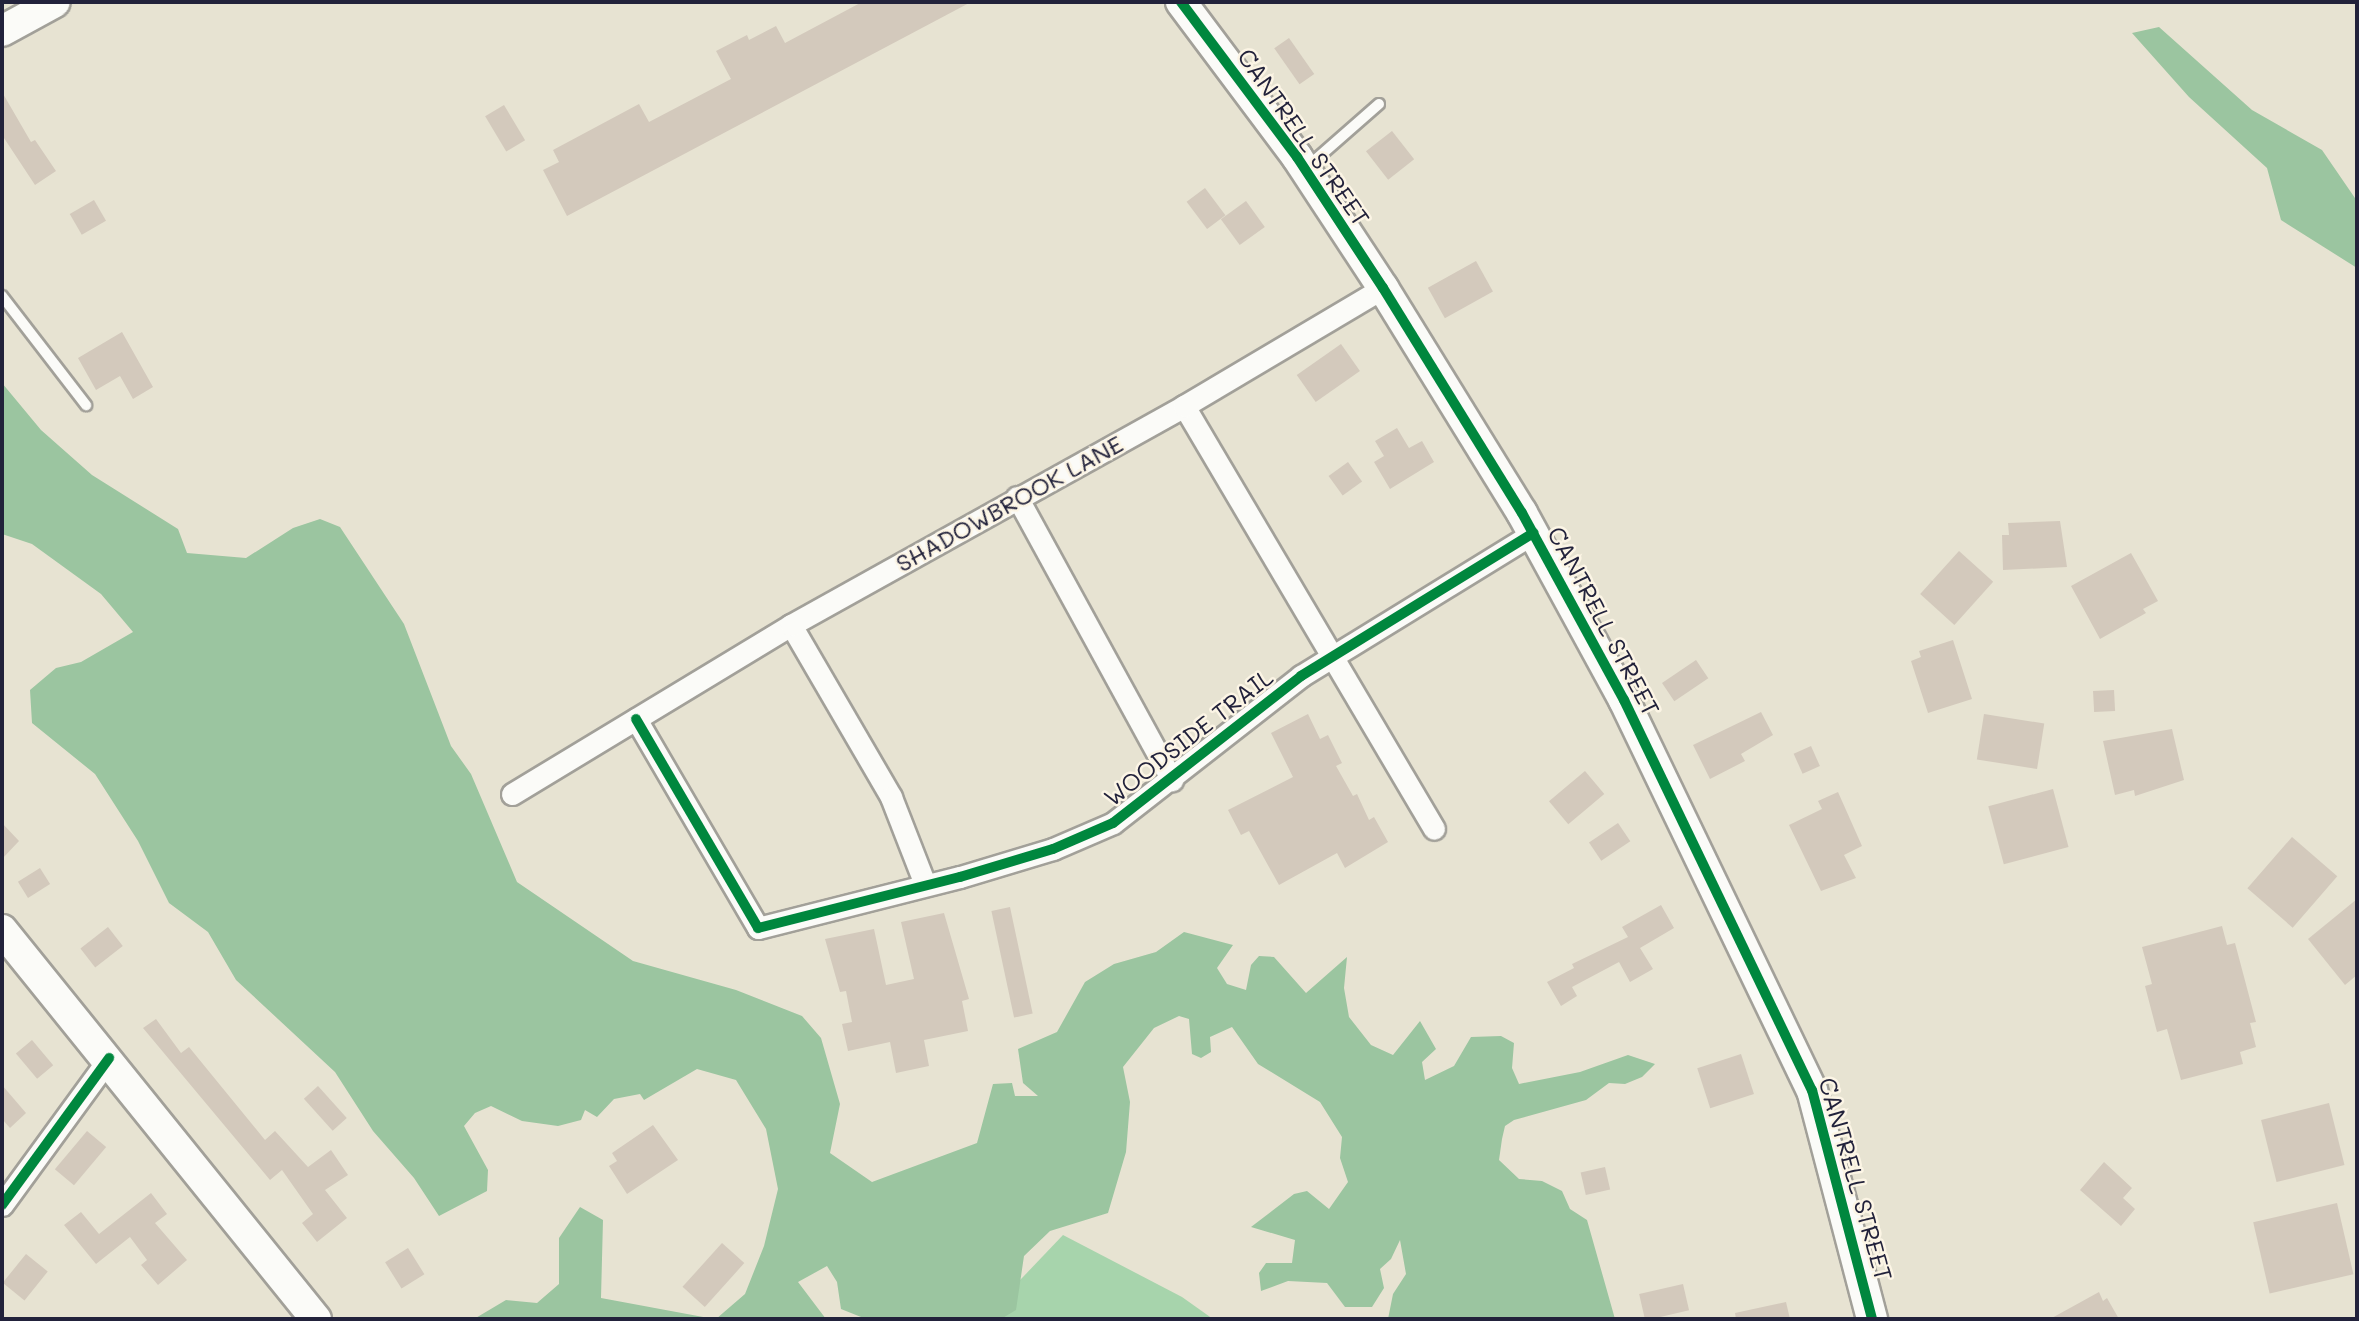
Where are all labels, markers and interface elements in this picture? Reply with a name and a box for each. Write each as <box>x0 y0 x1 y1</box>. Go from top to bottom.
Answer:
street label: CANTRELL STREET <box>1232 43 1376 231</box>
street label: SHADOWBROOK LANE <box>890 429 1128 577</box>
street label: CANTRELL STREET <box>1542 522 1666 720</box>
street label: WOODSIDE TRAIL <box>1098 662 1278 812</box>
street label: CANTRELL STREET <box>1813 1074 1899 1284</box>

